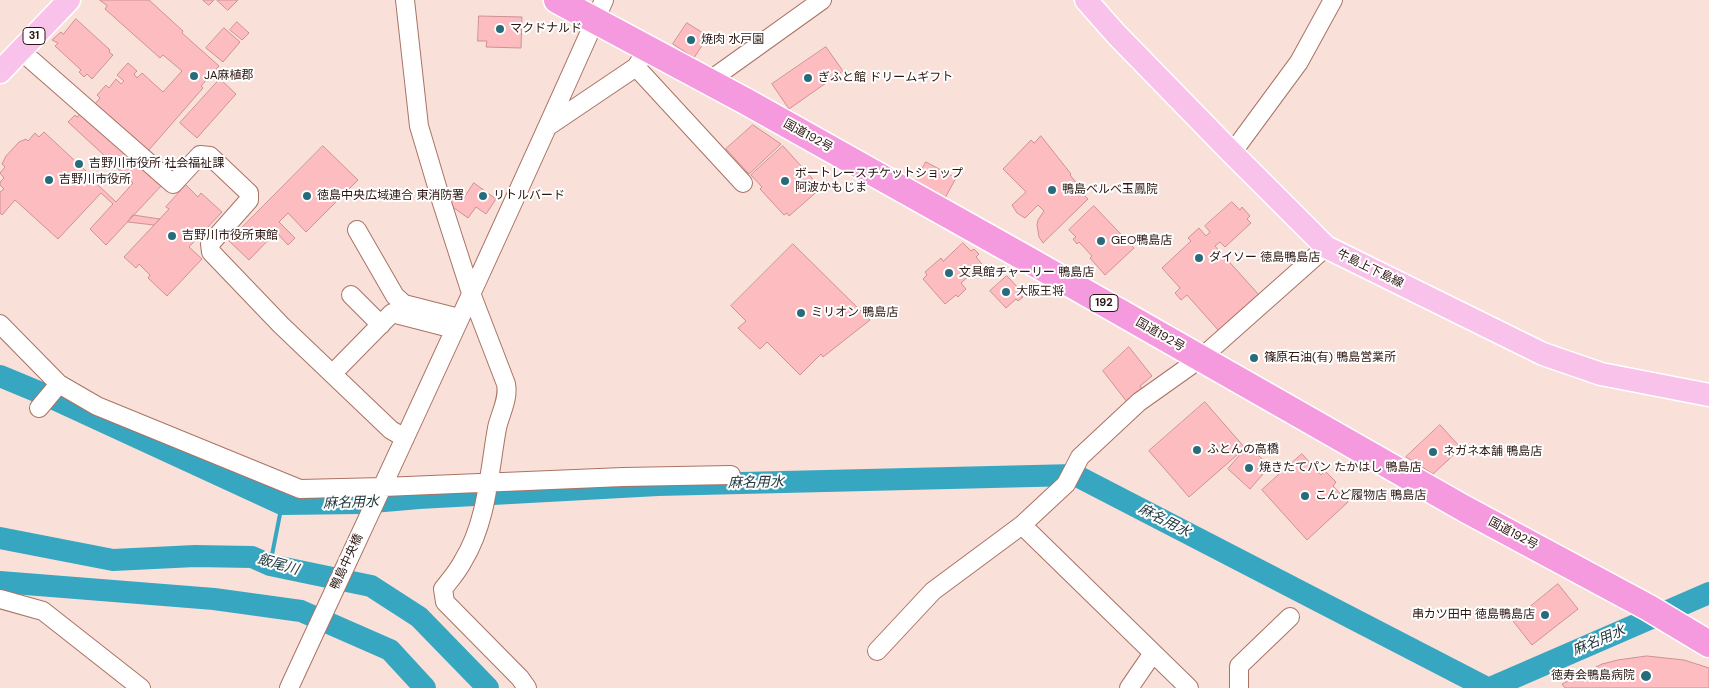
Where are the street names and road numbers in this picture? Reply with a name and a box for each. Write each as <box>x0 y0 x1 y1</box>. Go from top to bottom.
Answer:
road number: 31 <box>23 28 45 44</box>
street label: 国道192号 <box>781 117 835 155</box>
street label: 牛島上下島線 <box>1334 247 1406 291</box>
road number: 192 <box>1090 294 1118 312</box>
street label: 国道192号 <box>1133 315 1187 355</box>
street label: 国道192号 <box>1486 515 1540 553</box>
street label: 鴨島中央橋 <box>328 532 366 592</box>

